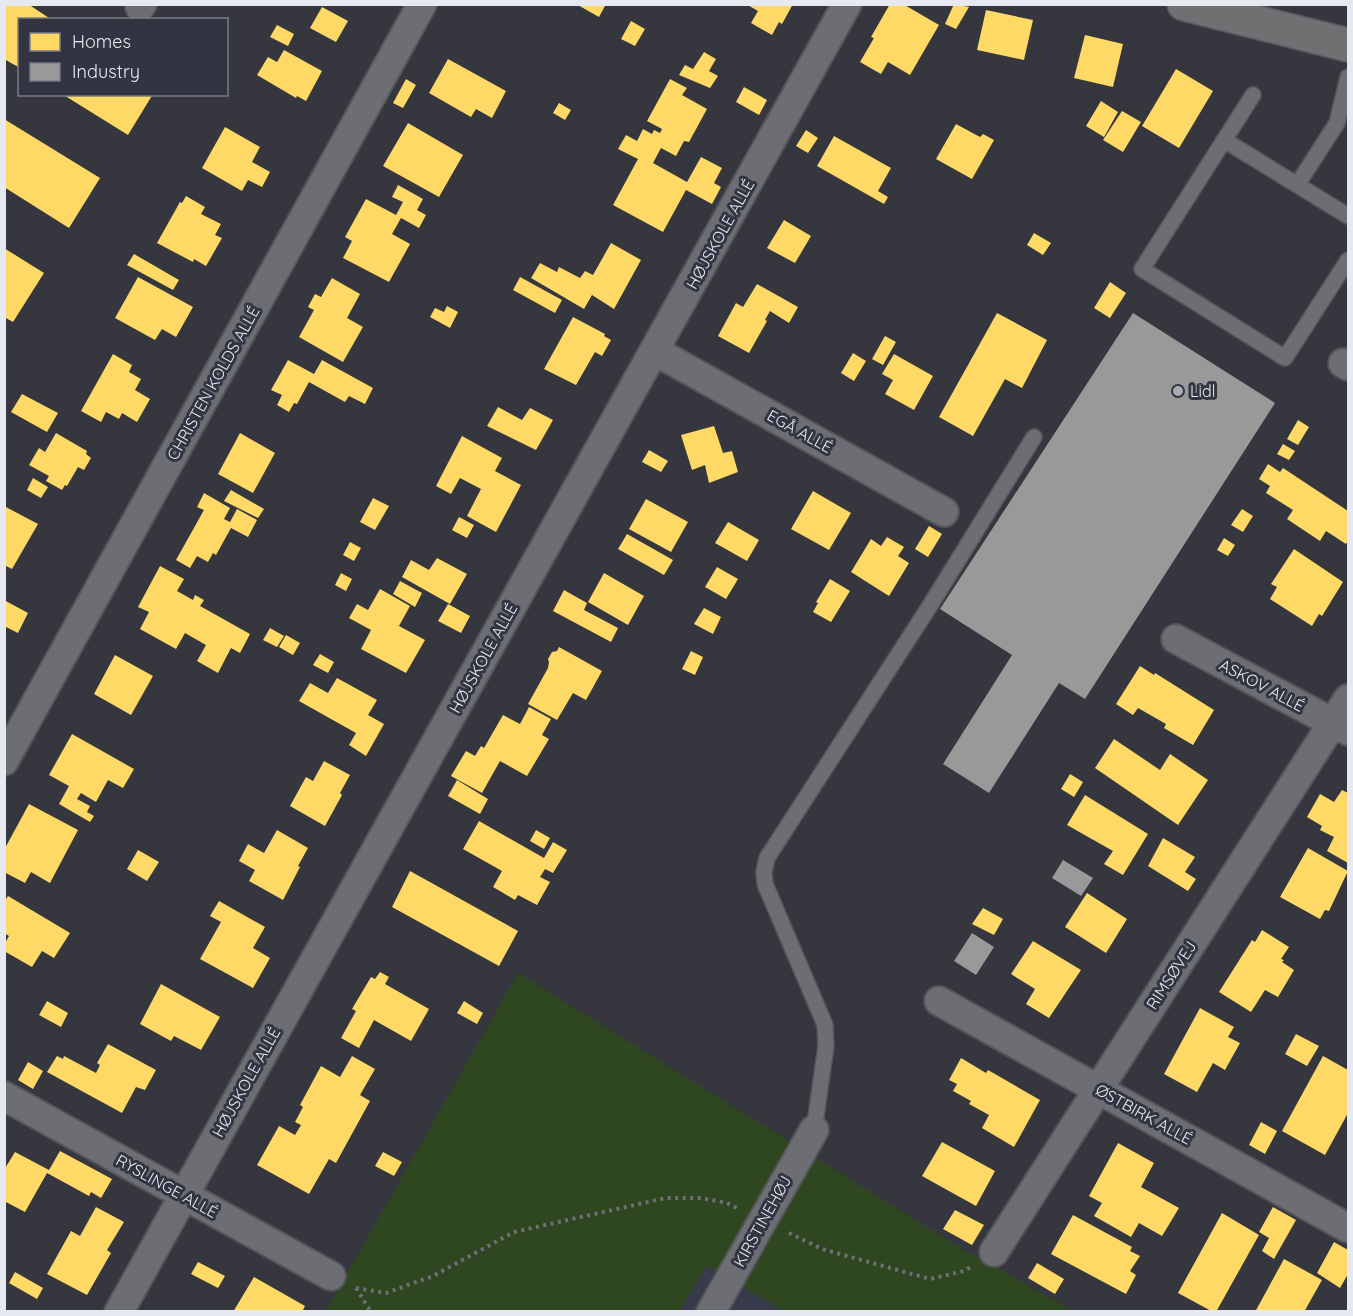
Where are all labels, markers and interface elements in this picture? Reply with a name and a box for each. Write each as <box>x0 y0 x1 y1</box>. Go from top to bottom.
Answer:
legend <box>18 18 228 96</box>
text: Homes <box>72 30 131 53</box>
text: Industry <box>72 60 140 83</box>
street label: HØJSKOLE ALLÉ <box>682 176 758 292</box>
street label: CHRISTEN KOLDS ALLÉ <box>162 303 264 463</box>
place label: Lidl <box>1190 381 1215 401</box>
marker: Lidl <box>1171 384 1185 398</box>
street label: EGÅ ALLÉ <box>764 405 836 457</box>
street label: HØJSKOLE ALLÉ <box>445 600 521 716</box>
street label: ASKOV ALLÉ <box>1216 654 1308 716</box>
street label: RIMSØVEJ <box>1142 937 1200 1013</box>
street label: HØJSKOLE ALLÉ <box>208 1024 284 1140</box>
street label: ØSTBIRK ALLÉ <box>1092 1079 1196 1149</box>
street label: RYSLINGE ALLÉ <box>113 1150 221 1222</box>
street label: KIRSTINEHØJ <box>729 1172 795 1270</box>

